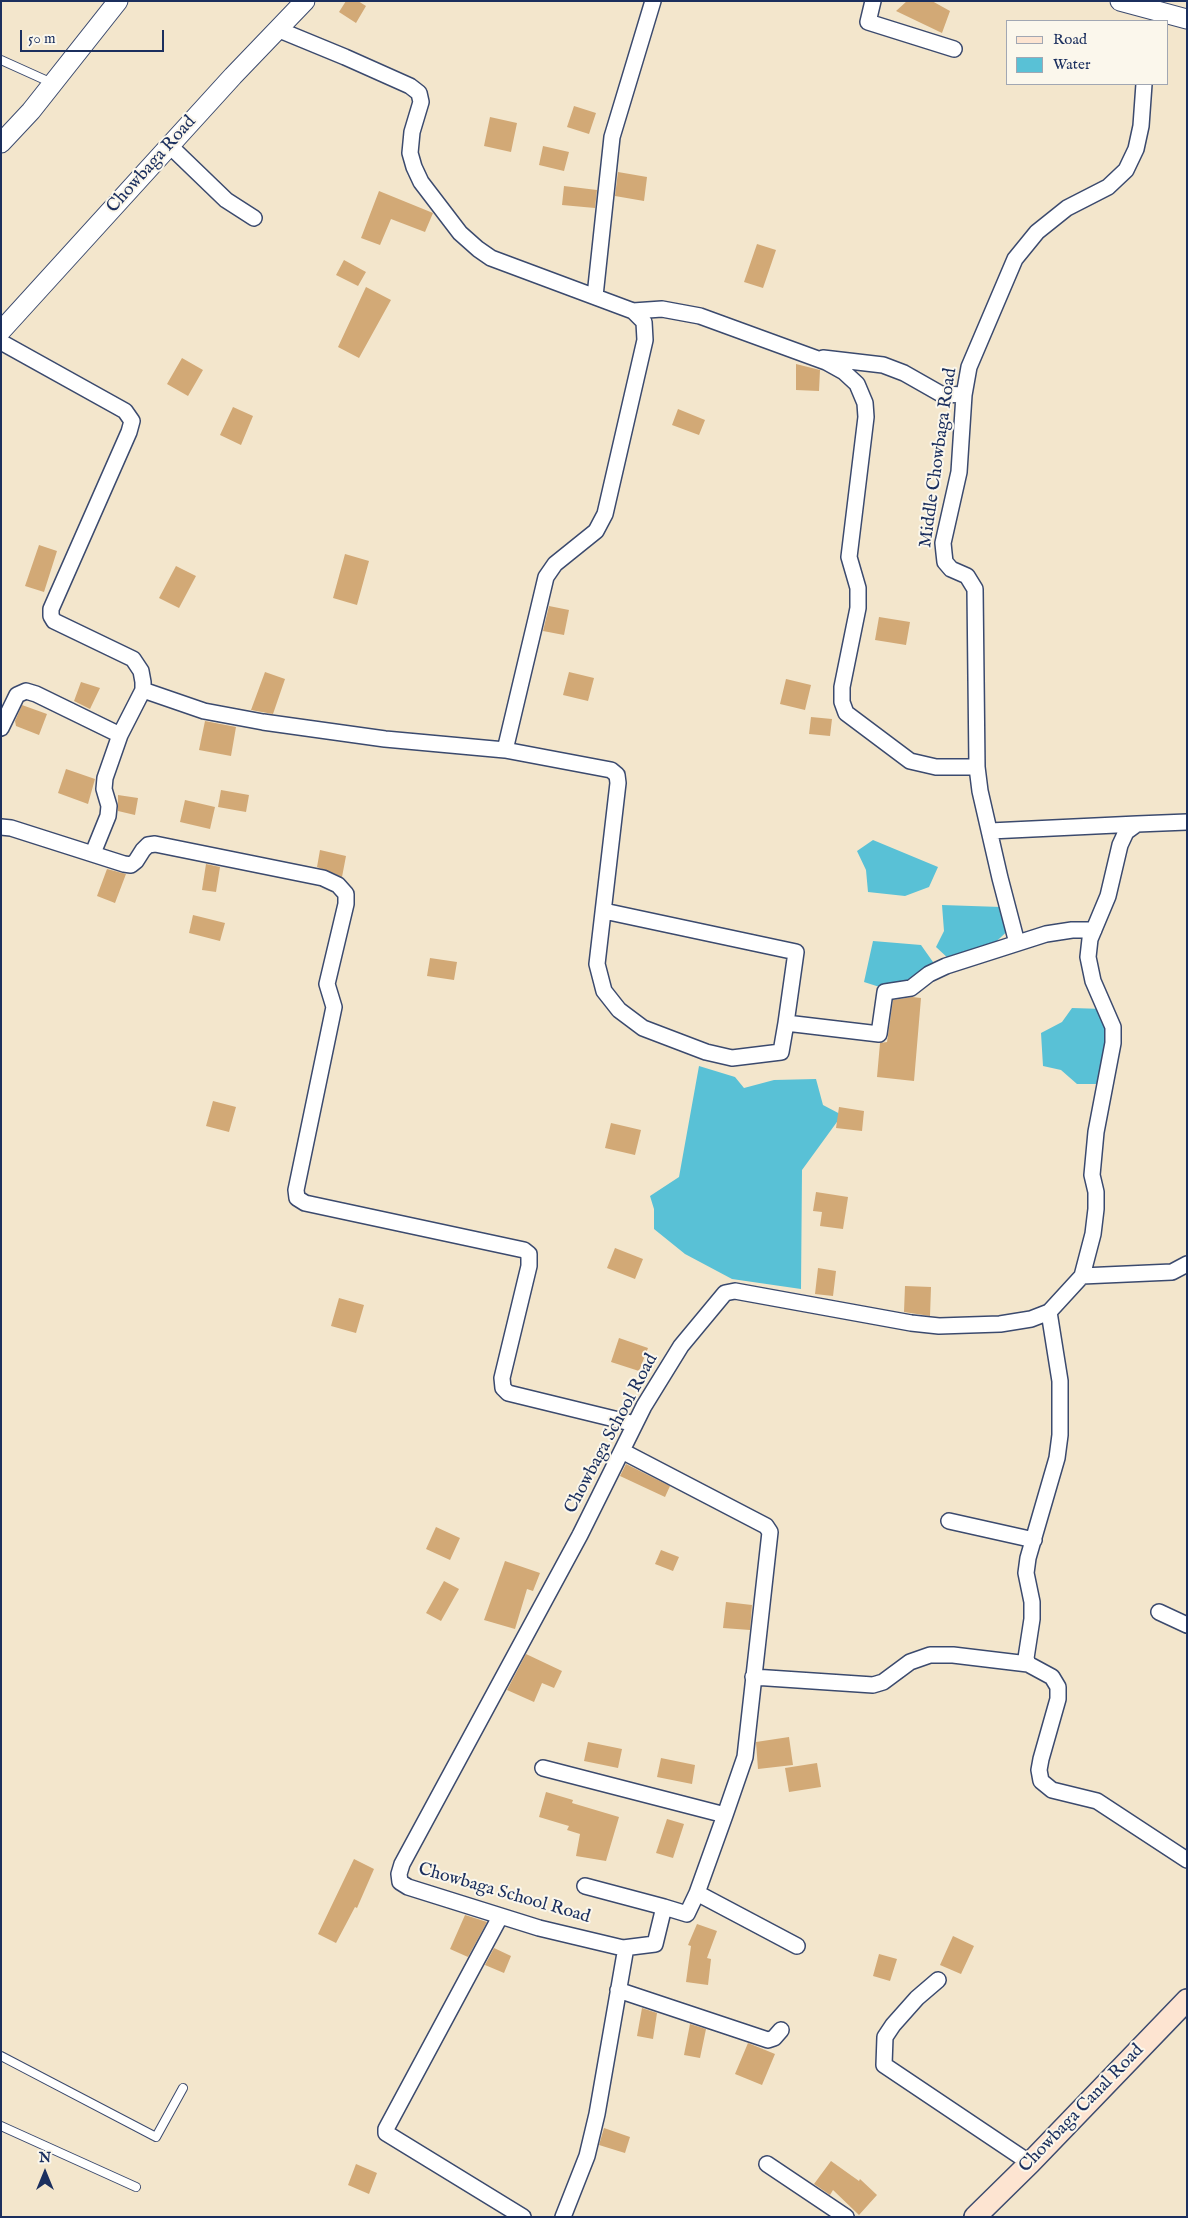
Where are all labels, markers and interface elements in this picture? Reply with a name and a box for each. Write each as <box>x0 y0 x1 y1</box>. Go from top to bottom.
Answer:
scale bar <box>22 20 166 52</box>
legend <box>1006 20 1168 85</box>
text: 50 m <box>28 29 56 48</box>
text: Road <box>1053 30 1087 49</box>
text: Water <box>1053 55 1090 74</box>
street label: Chowbaga Road <box>103 112 201 218</box>
street label: Middle Chowbaga Road <box>916 367 962 549</box>
street label: Chowbaga School Road <box>561 1350 663 1518</box>
street label: Chowbaga School Road <box>416 1859 592 1929</box>
street label: Chowbaga Canal Road <box>1015 2040 1149 2178</box>
north arrow <box>20 2148 70 2198</box>
text: N <box>39 2149 51 2167</box>

